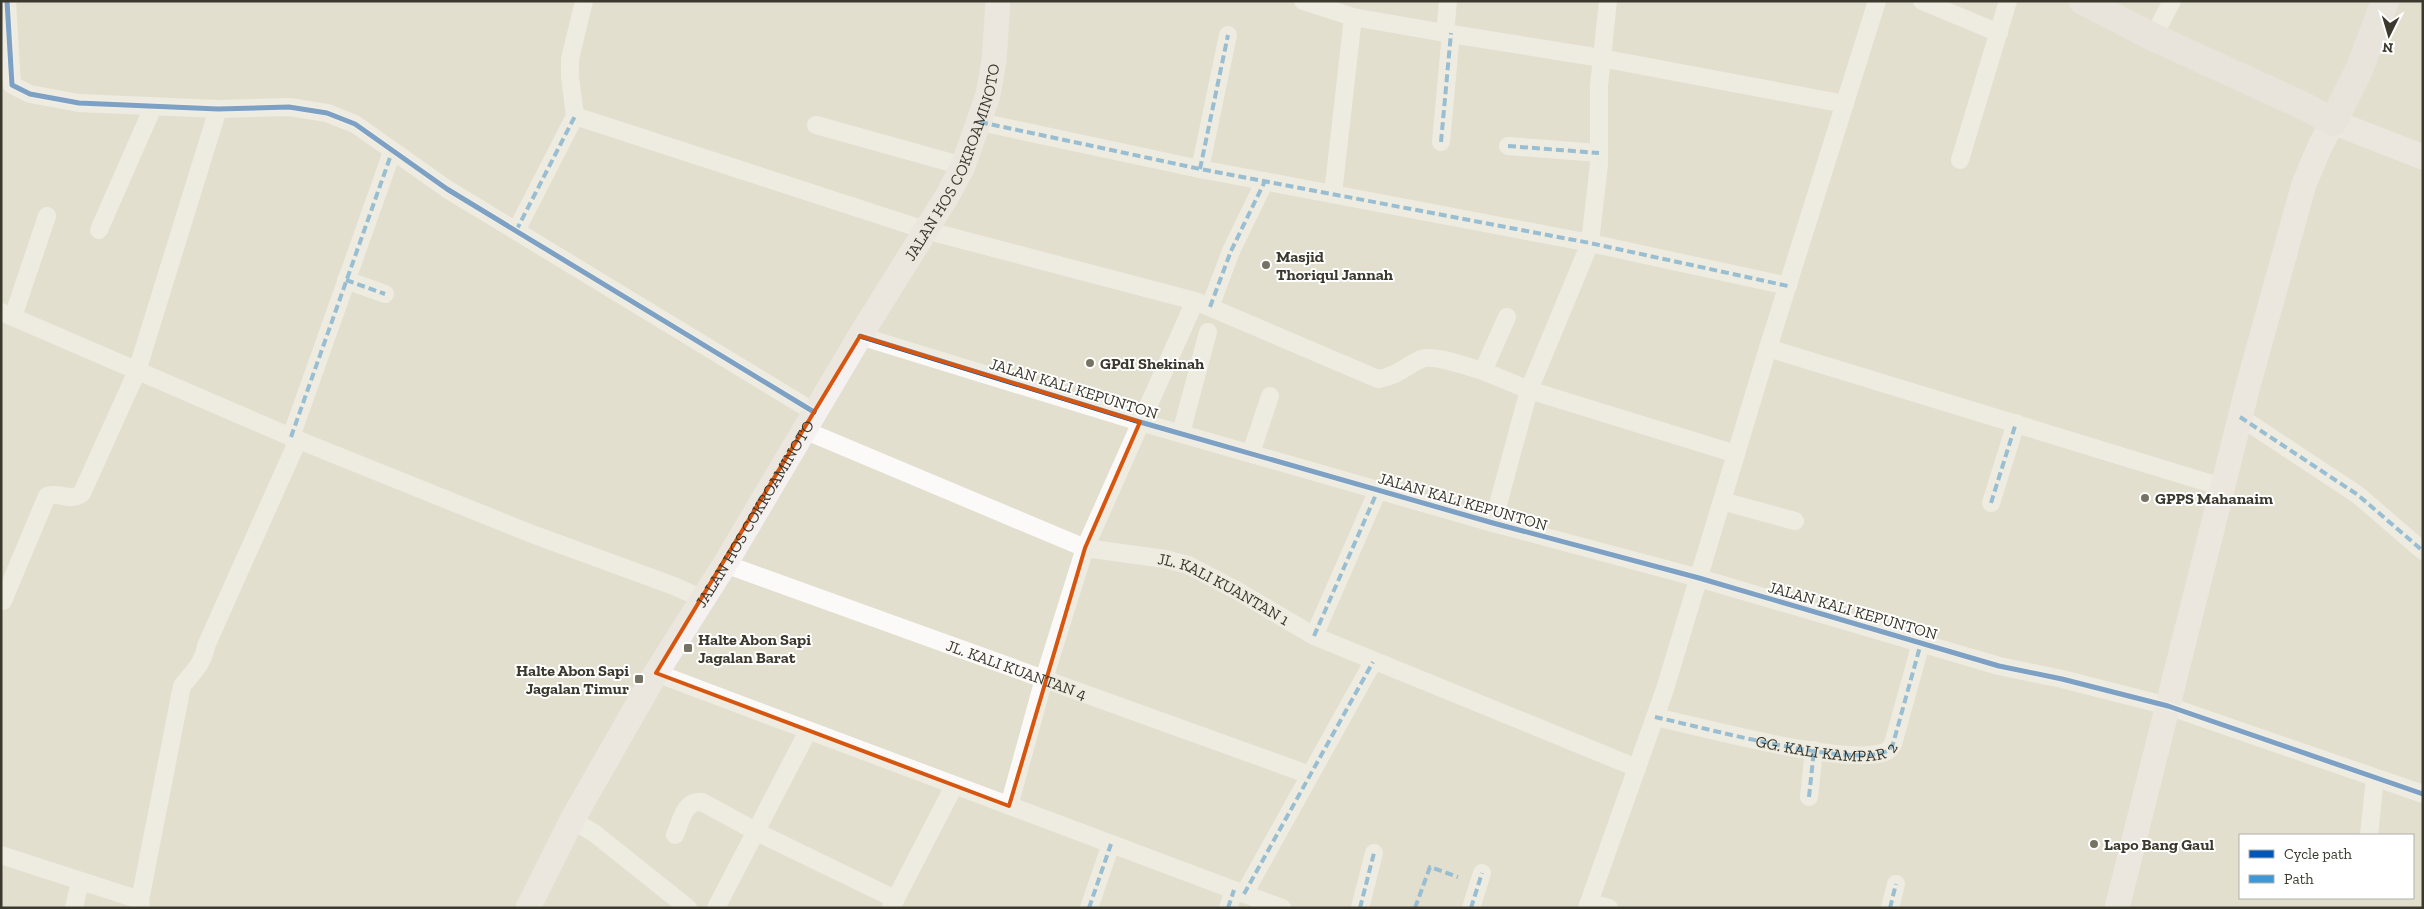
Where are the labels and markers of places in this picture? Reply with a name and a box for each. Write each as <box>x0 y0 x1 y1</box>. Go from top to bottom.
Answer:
place label: Masjid Thoriqul Jannah <box>1276 247 1394 284</box>
marker: Masjid Thoriqul Jannah <box>1260 259 1272 271</box>
place label: GPdI Shekinah <box>1100 354 1205 373</box>
marker: GPdI Shekinah <box>1084 357 1096 369</box>
place label: GPPS Mahanaim <box>2155 489 2273 508</box>
marker: GPPS Mahanaim <box>2139 492 2151 504</box>
place label: Halte Abon Sapi Jagalan Barat <box>698 630 811 667</box>
marker: Halte Abon Sapi Jagalan Barat <box>682 642 694 654</box>
place label: Halte Abon Sapi Jagalan Timur <box>516 661 629 698</box>
marker: Halte Abon Sapi Jagalan Timur <box>633 673 645 685</box>
place label: Lapo Bang Gaul <box>2104 835 2215 854</box>
marker: Lapo Bang Gaul <box>2088 838 2100 850</box>

